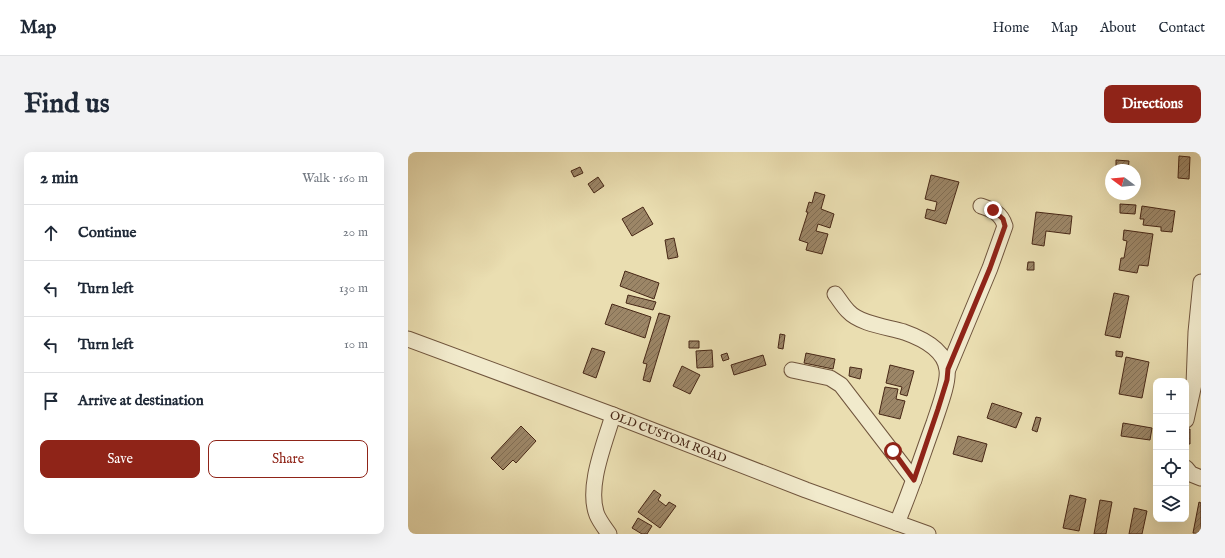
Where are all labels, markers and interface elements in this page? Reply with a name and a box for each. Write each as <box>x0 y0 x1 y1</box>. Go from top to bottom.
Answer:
text: Map <box>20 16 56 40</box>
text: Home <box>993 19 1029 37</box>
text: Map <box>1051 19 1078 37</box>
text: About <box>1100 19 1136 37</box>
text: Contact <box>1158 19 1205 37</box>
button: Directions <box>1104 85 1201 123</box>
text: Find us <box>24 87 110 122</box>
north arrow <box>1105 164 1141 200</box>
text: 2 min <box>40 168 78 189</box>
text: Walk · 160 m <box>302 170 368 187</box>
route end <box>984 201 1002 219</box>
icon: ahead <box>40 222 62 244</box>
text: Continue <box>78 223 136 242</box>
text: 20 m <box>343 224 368 241</box>
icon: left <box>40 278 62 300</box>
text: Turn left <box>78 279 134 298</box>
text: 130 m <box>339 280 368 297</box>
icon: left <box>40 334 62 356</box>
text: Turn left <box>78 335 134 354</box>
text: 10 m <box>344 336 368 353</box>
map controls <box>1153 378 1189 522</box>
button: + <box>1153 378 1189 414</box>
icon: arrive <box>40 390 62 412</box>
text: Arrive at destination <box>78 391 204 410</box>
street label: OLD CUSTOM ROAD <box>608 407 729 466</box>
button: − <box>1153 414 1189 450</box>
button: Save <box>40 440 200 478</box>
button: Share <box>208 440 368 478</box>
route start <box>884 442 902 460</box>
button: locate <box>1153 450 1189 486</box>
button: layers <box>1153 486 1189 522</box>

